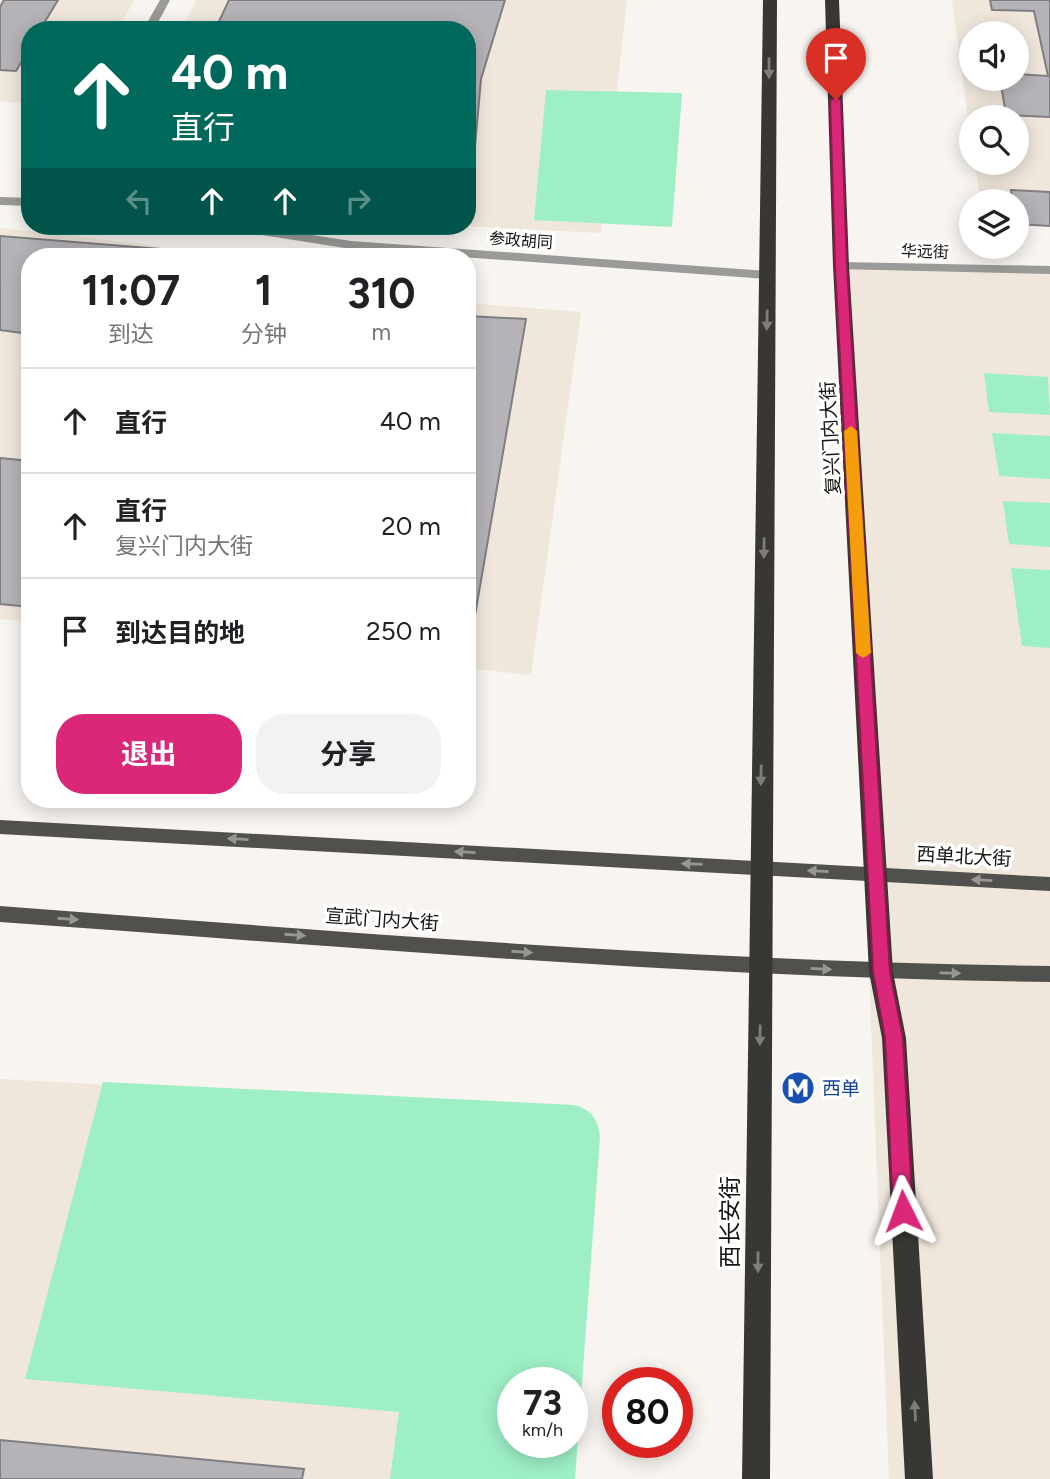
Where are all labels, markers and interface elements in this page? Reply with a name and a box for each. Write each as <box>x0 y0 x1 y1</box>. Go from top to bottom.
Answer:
map controls <box>959 21 1029 259</box>
button: sound <box>959 21 1029 91</box>
pin <box>806 28 866 100</box>
icon: arrive <box>817 39 855 77</box>
text: 40 m <box>171 42 288 101</box>
icon: ahead <box>56 49 147 140</box>
one-way arrow <box>763 57 775 79</box>
button: search <box>959 105 1029 175</box>
text: 直行 <box>171 109 235 147</box>
icon: left <box>120 182 158 220</box>
icon: ahead <box>193 182 231 220</box>
icon: ahead <box>266 182 304 220</box>
icon: right <box>339 182 377 220</box>
button: layers <box>959 189 1029 259</box>
street label: 参政胡同 <box>488 229 554 252</box>
street label: 华远街 <box>901 241 949 262</box>
text: 11:07 <box>82 265 180 316</box>
text: 1 <box>255 265 273 316</box>
text: 310 <box>347 268 415 319</box>
one-way arrow <box>761 309 773 331</box>
text: m <box>372 318 391 346</box>
text: 到达 <box>108 320 154 348</box>
text: 分钟 <box>241 320 287 348</box>
street label: 复兴门内大街 <box>816 380 845 496</box>
icon: ahead <box>56 402 94 440</box>
text: 40 m <box>380 405 441 437</box>
text: 直行 <box>115 407 167 439</box>
text: 直行 <box>115 495 167 527</box>
icon: ahead <box>56 507 94 545</box>
text: 20 m <box>381 510 441 542</box>
text: 复兴门内大街 <box>115 532 253 560</box>
one-way arrow <box>759 537 770 559</box>
icon: arrive <box>56 612 94 650</box>
text: 250 m <box>366 615 441 647</box>
text: 到达目的地 <box>115 617 245 649</box>
button: 退出 <box>56 714 242 794</box>
button: 分享 <box>256 714 441 794</box>
one-way arrow <box>756 764 767 786</box>
one-way arrow <box>226 833 248 844</box>
street label: 西单北大街 <box>916 843 1012 870</box>
one-way arrow <box>453 846 475 857</box>
one-way arrow <box>681 859 703 870</box>
one-way arrow <box>807 865 829 876</box>
one-way arrow <box>971 875 993 886</box>
street label: 宣武门内大街 <box>324 904 440 935</box>
one-way arrow <box>57 914 79 925</box>
one-way arrow <box>284 930 306 941</box>
one-way arrow <box>511 947 533 958</box>
one-way arrow <box>810 964 832 975</box>
one-way arrow <box>939 967 961 978</box>
one-way arrow <box>754 1024 766 1046</box>
metro station icon: 西单 <box>779 1069 817 1107</box>
place label: 西单 <box>822 1077 860 1100</box>
position arrow <box>866 1174 940 1248</box>
street label: 西长安街 <box>716 1176 744 1268</box>
one-way arrow <box>752 1251 764 1273</box>
speed limit sign: 80 <box>602 1367 693 1458</box>
text: 73 <box>523 1382 562 1424</box>
one-way arrow <box>909 1400 920 1422</box>
text: km/h <box>522 1419 563 1441</box>

